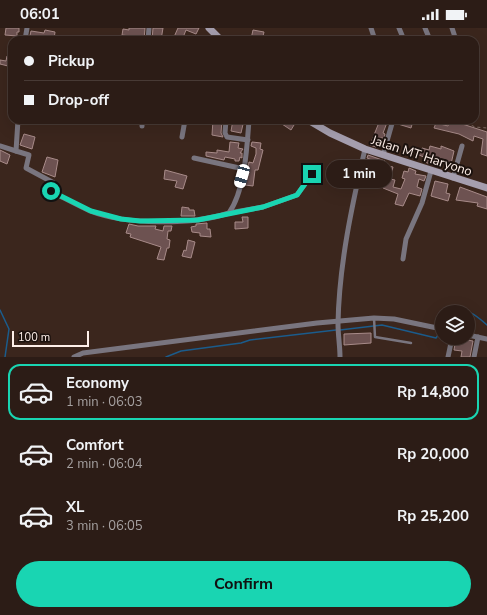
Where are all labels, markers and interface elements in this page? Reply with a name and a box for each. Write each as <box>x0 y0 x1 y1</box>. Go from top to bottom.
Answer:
text: 06:01 <box>20 4 60 24</box>
text: Pickup <box>48 51 94 71</box>
text: Drop-off <box>48 90 109 110</box>
street label: Jalan MT Haryono <box>368 131 474 181</box>
callout: 1 min <box>326 160 392 188</box>
car <box>233 163 251 189</box>
route end <box>303 165 321 183</box>
text: 1 min <box>342 165 376 183</box>
route start <box>42 182 60 200</box>
map controls <box>435 305 475 345</box>
button: layers <box>435 305 475 345</box>
scale bar <box>12 329 89 348</box>
text: 100 m <box>18 330 50 345</box>
text: Economy <box>66 373 129 393</box>
icon: car <box>18 374 54 410</box>
text: Rp 14,800 <box>397 382 469 402</box>
text: 1 min · 06:03 <box>66 393 142 411</box>
text: Comfort <box>66 435 123 455</box>
icon: car <box>18 436 54 472</box>
text: Rp 20,000 <box>397 444 469 464</box>
text: 2 min · 06:04 <box>66 455 142 473</box>
text: XL <box>66 497 85 517</box>
icon: car <box>18 498 54 534</box>
text: Rp 25,200 <box>397 506 469 526</box>
text: 3 min · 06:05 <box>66 517 142 535</box>
button: Confirm <box>16 561 471 607</box>

